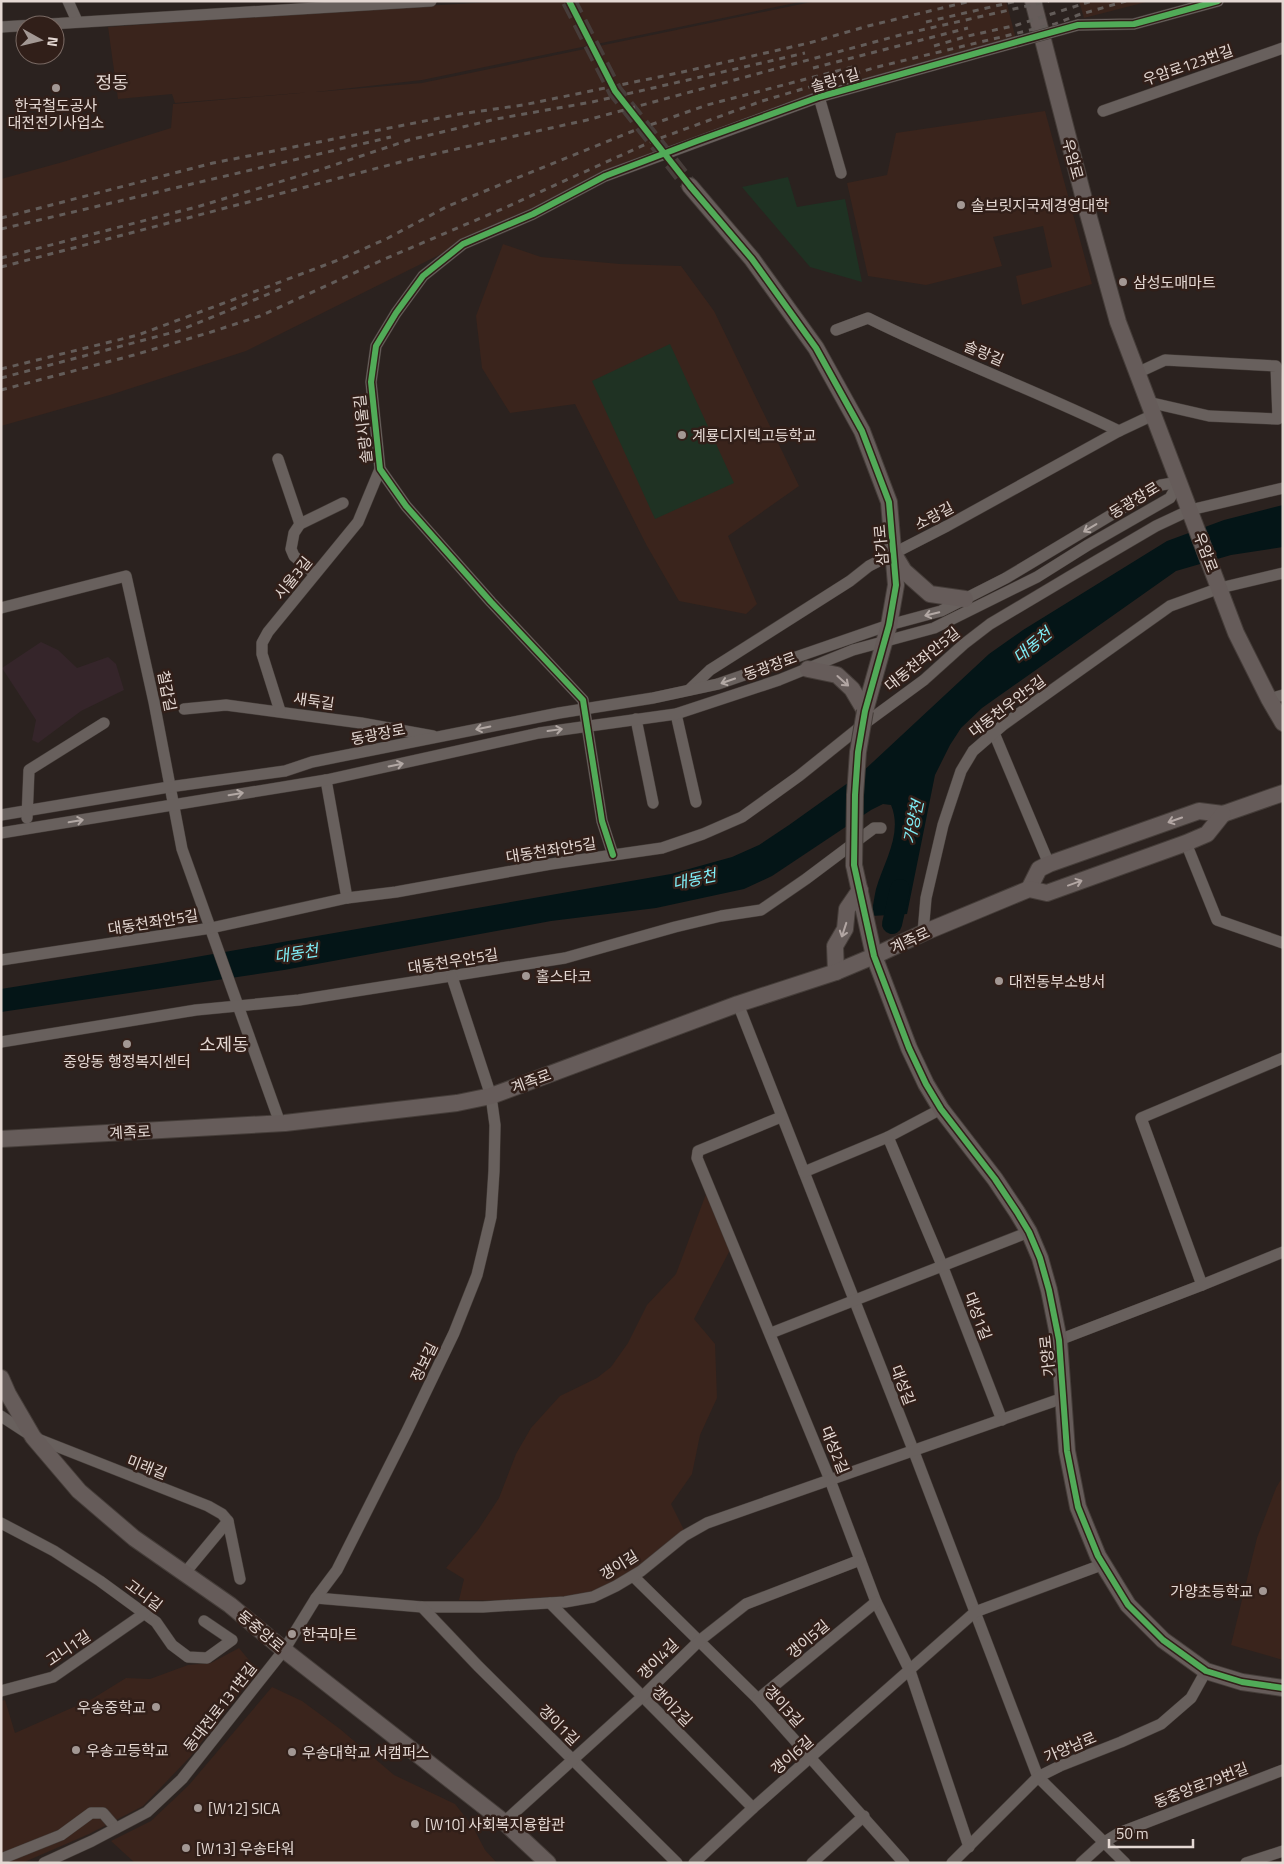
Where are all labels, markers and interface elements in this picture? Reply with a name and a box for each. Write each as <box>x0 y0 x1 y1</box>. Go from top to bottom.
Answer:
north arrow <box>15 15 65 65</box>
text: N <box>42 36 64 48</box>
street label: 우암로123번길 <box>1140 39 1236 91</box>
street label: 솔랑1길 <box>808 62 862 98</box>
district label: 정동 <box>95 69 129 96</box>
marker: 한국철도공사 대전전기사업소 <box>50 82 62 94</box>
place label: 한국철도공사 대전전기사업소 <box>8 94 104 134</box>
street label: 우암로 <box>1057 136 1089 182</box>
place label: 솔브릿지국제경영대학 <box>971 194 1109 217</box>
marker: 솔브릿지국제경영대학 <box>955 199 967 211</box>
place label: 삼성도매마트 <box>1133 271 1216 294</box>
marker: 삼성도매마트 <box>1117 276 1129 288</box>
street label: 솔랑길 <box>960 334 1008 372</box>
street label: 솔랑시울길 <box>348 393 378 465</box>
place label: 계룡디지텍고등학교 <box>692 424 816 447</box>
marker: 계룡디지텍고등학교 <box>676 429 688 441</box>
street label: 동광장로 <box>1104 476 1164 524</box>
street label: 소랑길 <box>910 496 958 536</box>
street label: 삼가로 <box>868 523 894 567</box>
one-way arrow <box>1083 523 1097 533</box>
street label: 우암로 <box>1188 529 1224 575</box>
street label: 시울3길 <box>268 551 318 605</box>
one-way arrow <box>925 610 941 619</box>
water label: 대동천 <box>1007 620 1058 668</box>
street label: 대동천좌안5길 <box>879 621 965 697</box>
street label: 동광장로 <box>740 646 800 686</box>
street label: 철갑길 <box>152 668 182 714</box>
street label: 대동천우안5길 <box>964 669 1050 743</box>
one-way arrow <box>837 675 850 687</box>
one-way arrow <box>721 677 736 686</box>
street label: 새둑길 <box>292 687 336 715</box>
street label: 동광장로 <box>349 717 407 751</box>
one-way arrow <box>475 724 491 734</box>
one-way arrow <box>547 725 563 735</box>
one-way arrow <box>388 759 404 769</box>
one-way arrow <box>228 789 244 799</box>
water label: 가양천 <box>897 796 930 846</box>
one-way arrow <box>68 815 84 825</box>
one-way arrow <box>1168 815 1184 825</box>
street label: 대동천좌안5길 <box>504 832 598 868</box>
water label: 대동천 <box>670 862 720 895</box>
one-way arrow <box>1067 878 1082 887</box>
street label: 대동천좌안5길 <box>106 904 200 940</box>
one-way arrow <box>839 921 848 937</box>
street label: 계족로 <box>886 921 934 959</box>
water label: 대동천 <box>272 937 322 968</box>
street label: 대동천우안5길 <box>406 943 500 979</box>
place label: 홀스타코 <box>536 965 591 988</box>
marker: 홀스타코 <box>520 970 532 982</box>
place label: 대전동부소방서 <box>1009 970 1106 993</box>
marker: 대전동부소방서 <box>993 975 1005 987</box>
district label: 소제동 <box>199 1031 249 1058</box>
marker: 중앙동 행정복지센터 <box>121 1038 133 1050</box>
place label: 중앙동 행정복지센터 <box>63 1050 191 1073</box>
street label: 계족로 <box>508 1063 554 1099</box>
street label: 계족로 <box>109 1119 151 1145</box>
street label: 대성1길 <box>958 1289 998 1343</box>
street label: 가양로 <box>1033 1334 1061 1378</box>
street label: 정보길 <box>405 1338 443 1386</box>
street label: 대성길 <box>885 1362 921 1408</box>
street label: 대성2길 <box>815 1423 855 1477</box>
street label: 미래길 <box>124 1449 170 1485</box>
street label: 갱이길 <box>595 1544 643 1586</box>
street label: 고니길 <box>121 1573 167 1617</box>
place label: 가양초등학교 <box>1170 1580 1253 1603</box>
marker: 가양초등학교 <box>1257 1585 1269 1597</box>
street label: 동중앙로 <box>232 1604 290 1658</box>
street label: 갱이5길 <box>782 1614 834 1664</box>
place label: 한국마트 <box>302 1623 357 1646</box>
street label: 고니1길 <box>41 1625 95 1671</box>
marker: 한국마트 <box>286 1628 298 1640</box>
street label: 갱이4길 <box>632 1633 684 1685</box>
street label: 동대전로131번길 <box>178 1657 262 1757</box>
street label: 갱이2길 <box>646 1680 698 1732</box>
street label: 갱이3길 <box>759 1680 809 1732</box>
place label: 우송중학교 <box>77 1696 146 1719</box>
street label: 갱이1길 <box>533 1699 585 1751</box>
marker: 우송중학교 <box>150 1701 162 1713</box>
street label: 가양남로 <box>1040 1726 1100 1768</box>
street label: 갱이6길 <box>766 1730 818 1780</box>
place label: 우송고등학교 <box>86 1739 169 1762</box>
place label: 우송대학교 서캠퍼스 <box>302 1741 430 1764</box>
marker: 우송고등학교 <box>70 1744 82 1756</box>
marker: 우송대학교 서캠퍼스 <box>286 1746 298 1758</box>
street label: 동중앙로79번길 <box>1150 1756 1252 1814</box>
place label: [W12] SICA <box>208 1797 280 1820</box>
marker: [W12] SICA <box>192 1802 204 1814</box>
place label: [W10] 사회복지융합관 <box>425 1813 565 1836</box>
scale bar <box>1109 1816 1193 1848</box>
marker: [W10] 사회복지융합관 <box>409 1818 421 1830</box>
text: 50 m <box>1116 1822 1149 1845</box>
place label: [W13] 우송타워 <box>196 1837 294 1860</box>
marker: [W13] 우송타워 <box>180 1842 192 1854</box>

